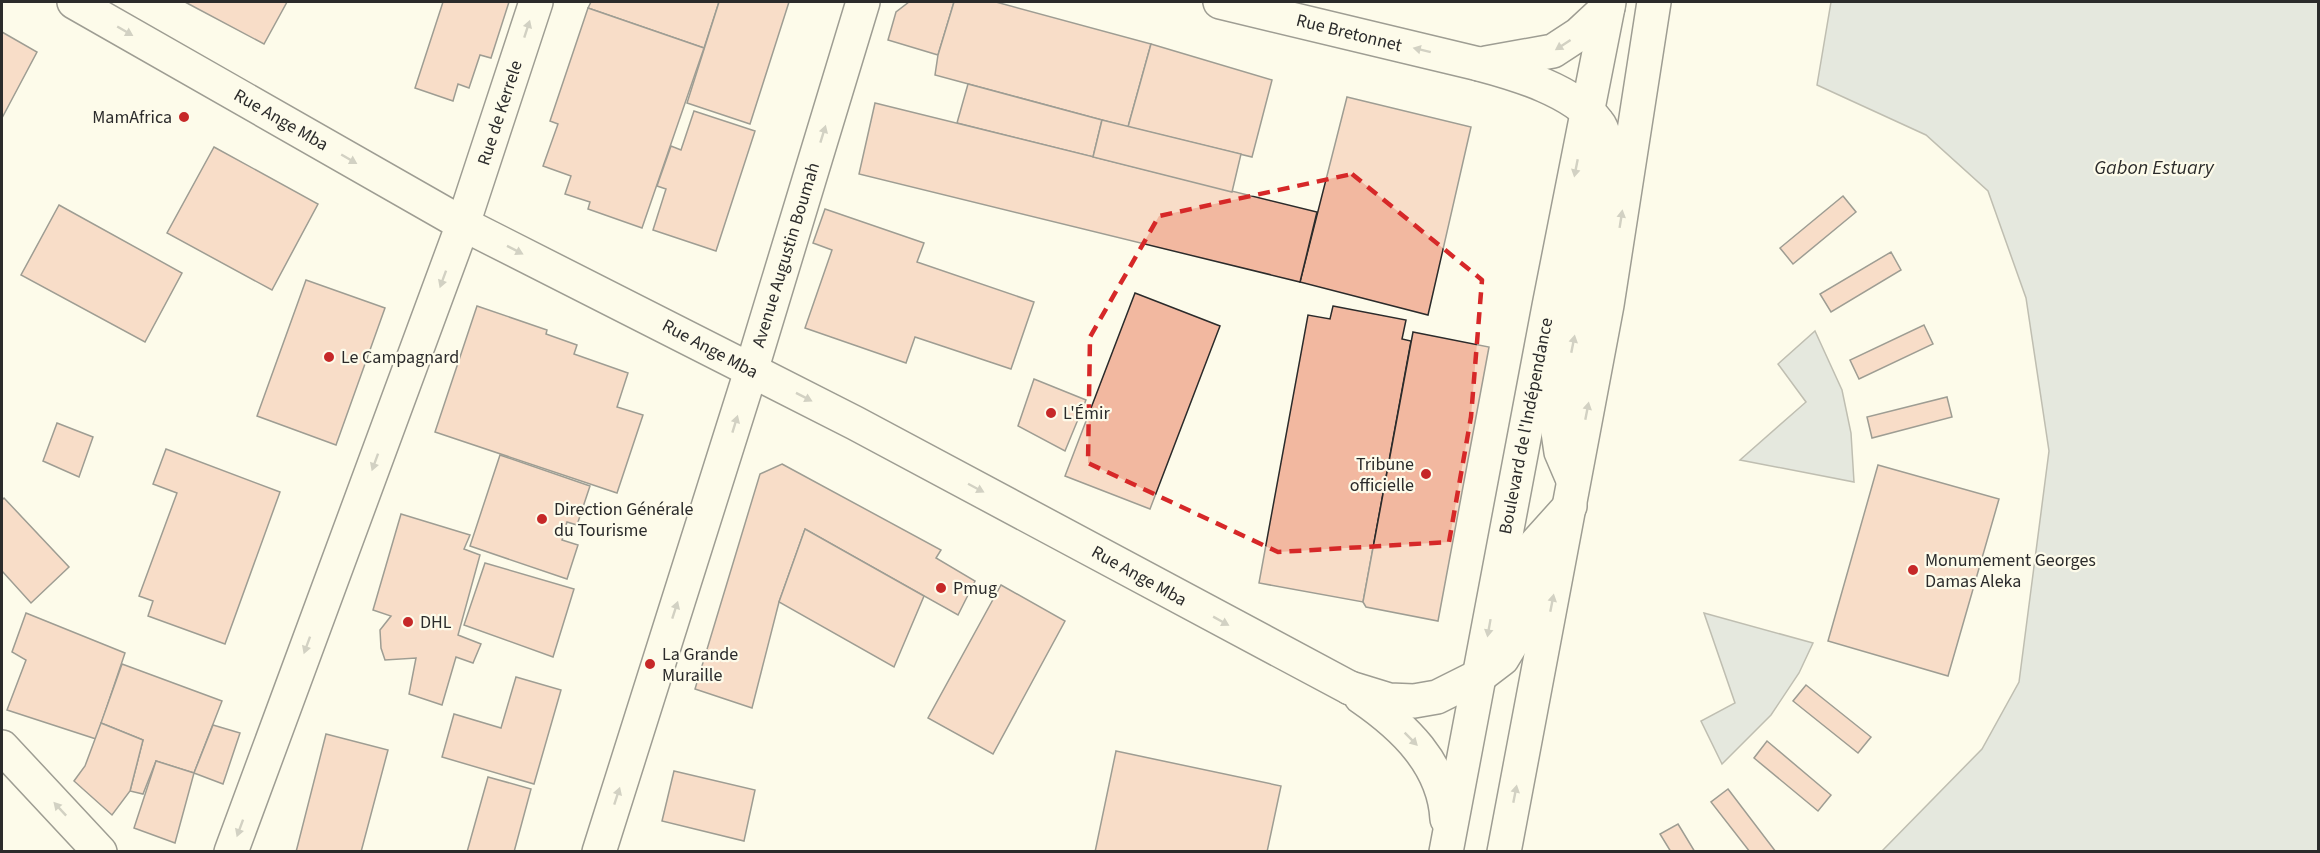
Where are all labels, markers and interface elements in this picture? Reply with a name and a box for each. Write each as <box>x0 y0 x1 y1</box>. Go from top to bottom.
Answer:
street label: Rue Bretonnet <box>1294 8 1404 58</box>
one-way arrow <box>523 20 532 38</box>
one-way arrow <box>117 25 133 36</box>
one-way arrow <box>1555 39 1571 50</box>
one-way arrow <box>1412 45 1431 55</box>
street label: Rue de Kerrele <box>471 57 529 169</box>
street label: Rue Ange Mba <box>229 83 333 157</box>
place label: MamAfrica <box>92 105 172 130</box>
marker: MamAfrica <box>177 110 191 124</box>
one-way arrow <box>819 125 828 143</box>
one-way arrow <box>341 154 358 164</box>
water label: Gabon Estuary <box>2094 154 2215 182</box>
street label: Avenue Augustin Boumah <box>746 159 826 351</box>
one-way arrow <box>1571 159 1580 178</box>
one-way arrow <box>1616 209 1625 228</box>
one-way arrow <box>507 246 524 255</box>
one-way arrow <box>437 270 447 288</box>
street label: Rue Ange Mba <box>658 313 762 385</box>
street label: Boulevard de l'Indépendance <box>1493 316 1559 536</box>
one-way arrow <box>1569 334 1578 353</box>
place label: Le Campagnard <box>341 345 459 370</box>
marker: Le Campagnard <box>322 350 336 364</box>
one-way arrow <box>795 392 812 402</box>
place label: L'Émir <box>1063 401 1110 426</box>
one-way arrow <box>1583 401 1592 420</box>
marker: L'Émir <box>1044 406 1058 420</box>
one-way arrow <box>730 415 740 433</box>
place label: Tribune officielle <box>1350 452 1414 498</box>
one-way arrow <box>370 453 379 471</box>
marker: Tribune officielle <box>1419 467 1433 481</box>
one-way arrow <box>967 482 985 492</box>
place label: Direction Générale du Tourisme <box>554 497 694 543</box>
marker: Direction Générale du Tourisme <box>535 512 549 526</box>
street label: Rue Ange Mba <box>1087 540 1191 612</box>
place label: Monumement Georges Damas Aleka <box>1925 548 2096 594</box>
marker: Monumement Georges Damas Aleka <box>1906 563 1920 577</box>
place label: Pmug <box>953 576 997 601</box>
marker: Pmug <box>934 581 948 595</box>
one-way arrow <box>1548 593 1557 612</box>
one-way arrow <box>671 601 681 619</box>
place label: DHL <box>420 610 452 635</box>
marker: DHL <box>401 615 415 629</box>
one-way arrow <box>1213 616 1230 626</box>
one-way arrow <box>1484 619 1493 638</box>
one-way arrow <box>302 636 312 654</box>
place label: La Grande Muraille <box>662 642 738 688</box>
marker: La Grande Muraille <box>643 657 657 671</box>
one-way arrow <box>1404 732 1418 747</box>
one-way arrow <box>1511 784 1520 803</box>
one-way arrow <box>612 787 622 805</box>
one-way arrow <box>54 802 67 817</box>
one-way arrow <box>235 819 244 837</box>

